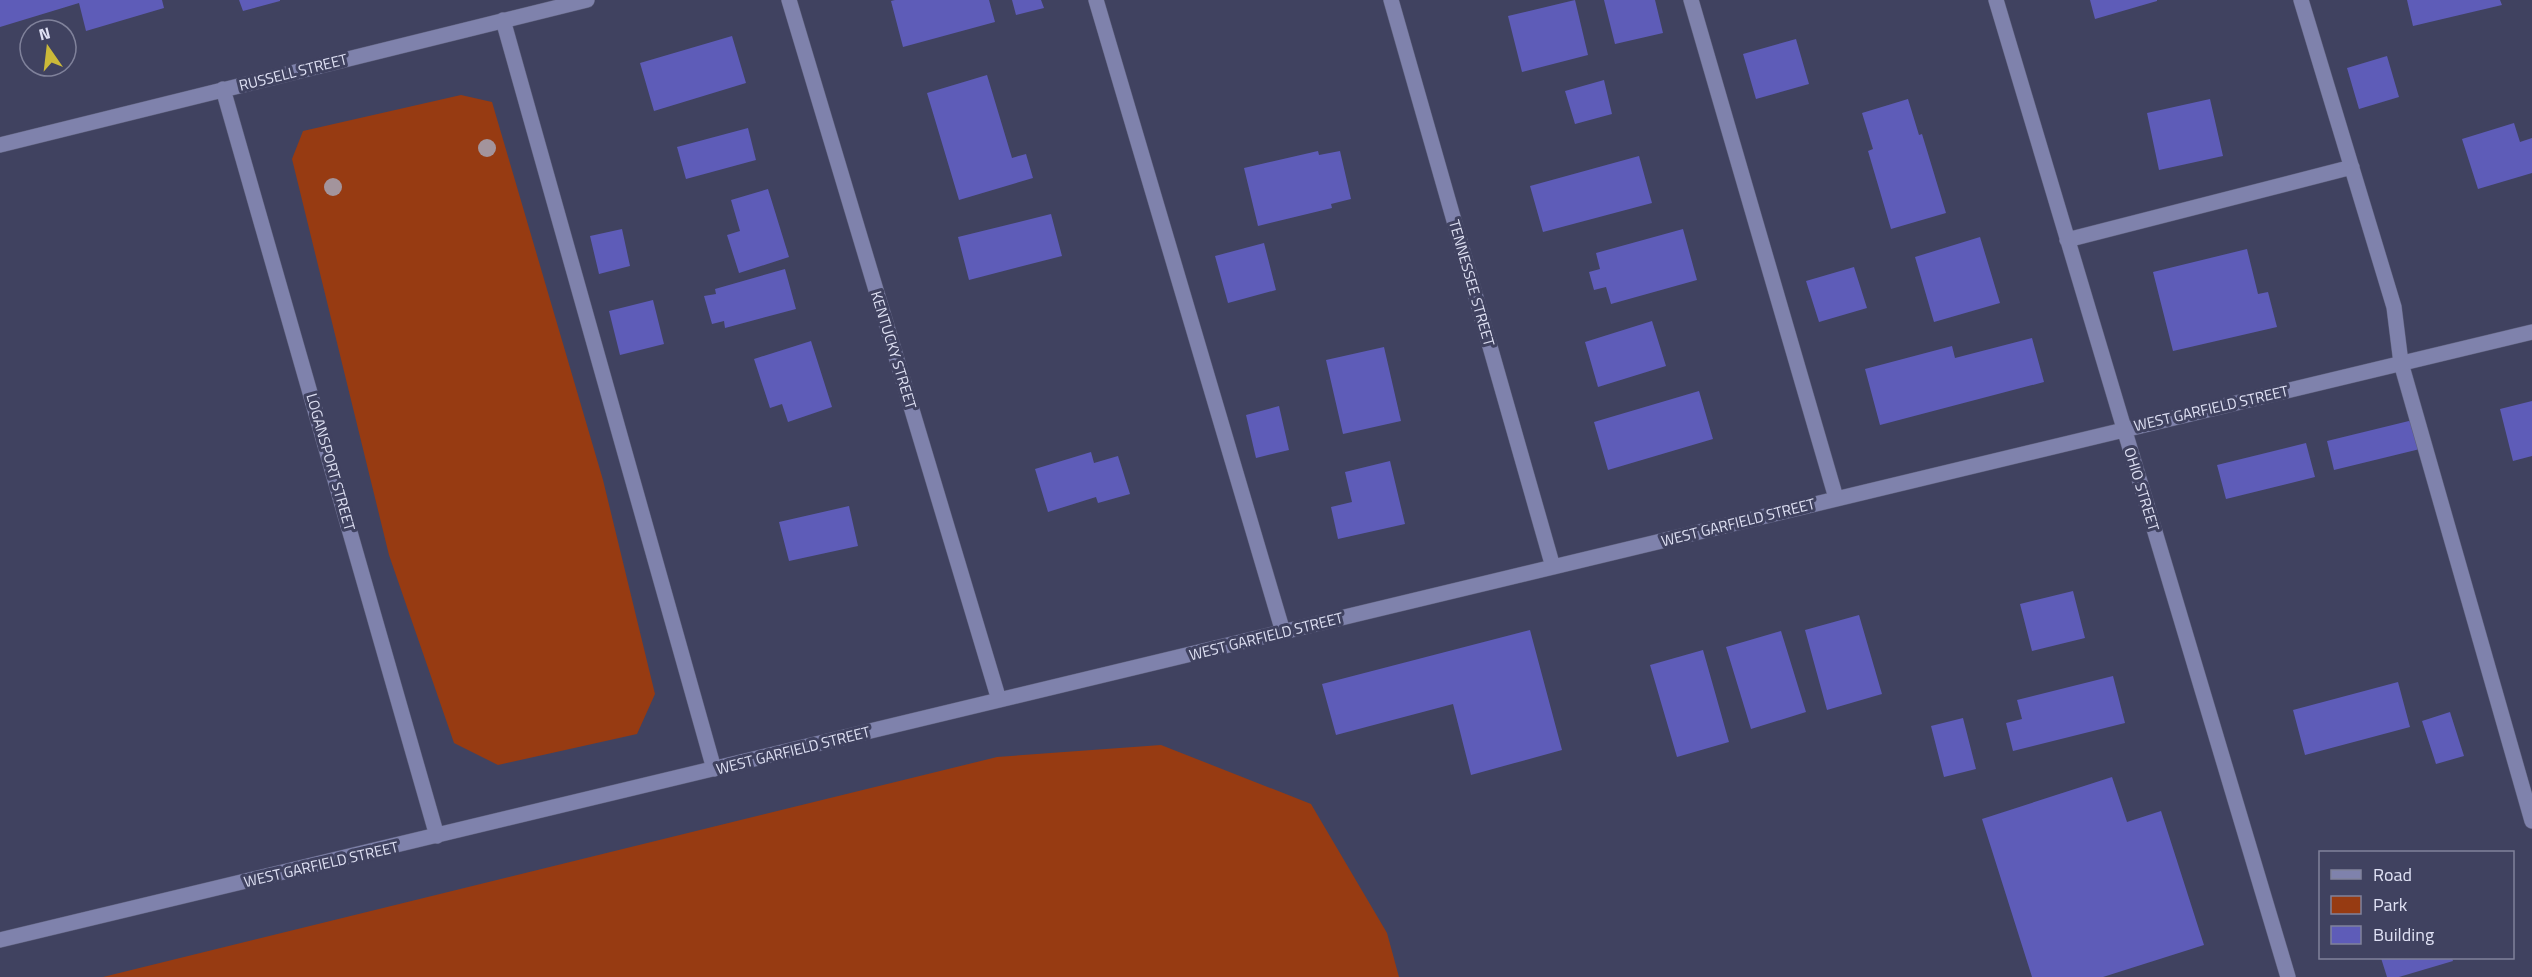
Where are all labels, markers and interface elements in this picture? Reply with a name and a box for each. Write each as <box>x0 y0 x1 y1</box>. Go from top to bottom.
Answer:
north arrow <box>18 18 78 78</box>
text: N <box>36 20 53 46</box>
street label: RUSSELL STREET <box>236 47 350 97</box>
street label: TENNESSEE STREET <box>1443 217 1501 349</box>
street label: KENTUCKY STREET <box>865 288 923 412</box>
street label: WEST GARFIELD STREET <box>2131 379 2291 437</box>
street label: LOGANSPORT STREET <box>300 391 362 534</box>
street label: OHIO STREET <box>2118 444 2166 534</box>
street label: WEST GARFIELD STREET <box>1659 492 1818 552</box>
street label: WEST GARFIELD STREET <box>1187 606 1346 666</box>
street label: WEST GARFIELD STREET <box>714 720 873 780</box>
street label: WEST GARFIELD STREET <box>241 835 401 893</box>
legend <box>2319 851 2514 959</box>
text: Road <box>2373 861 2412 888</box>
text: Park <box>2373 891 2408 918</box>
text: Building <box>2373 921 2434 948</box>

